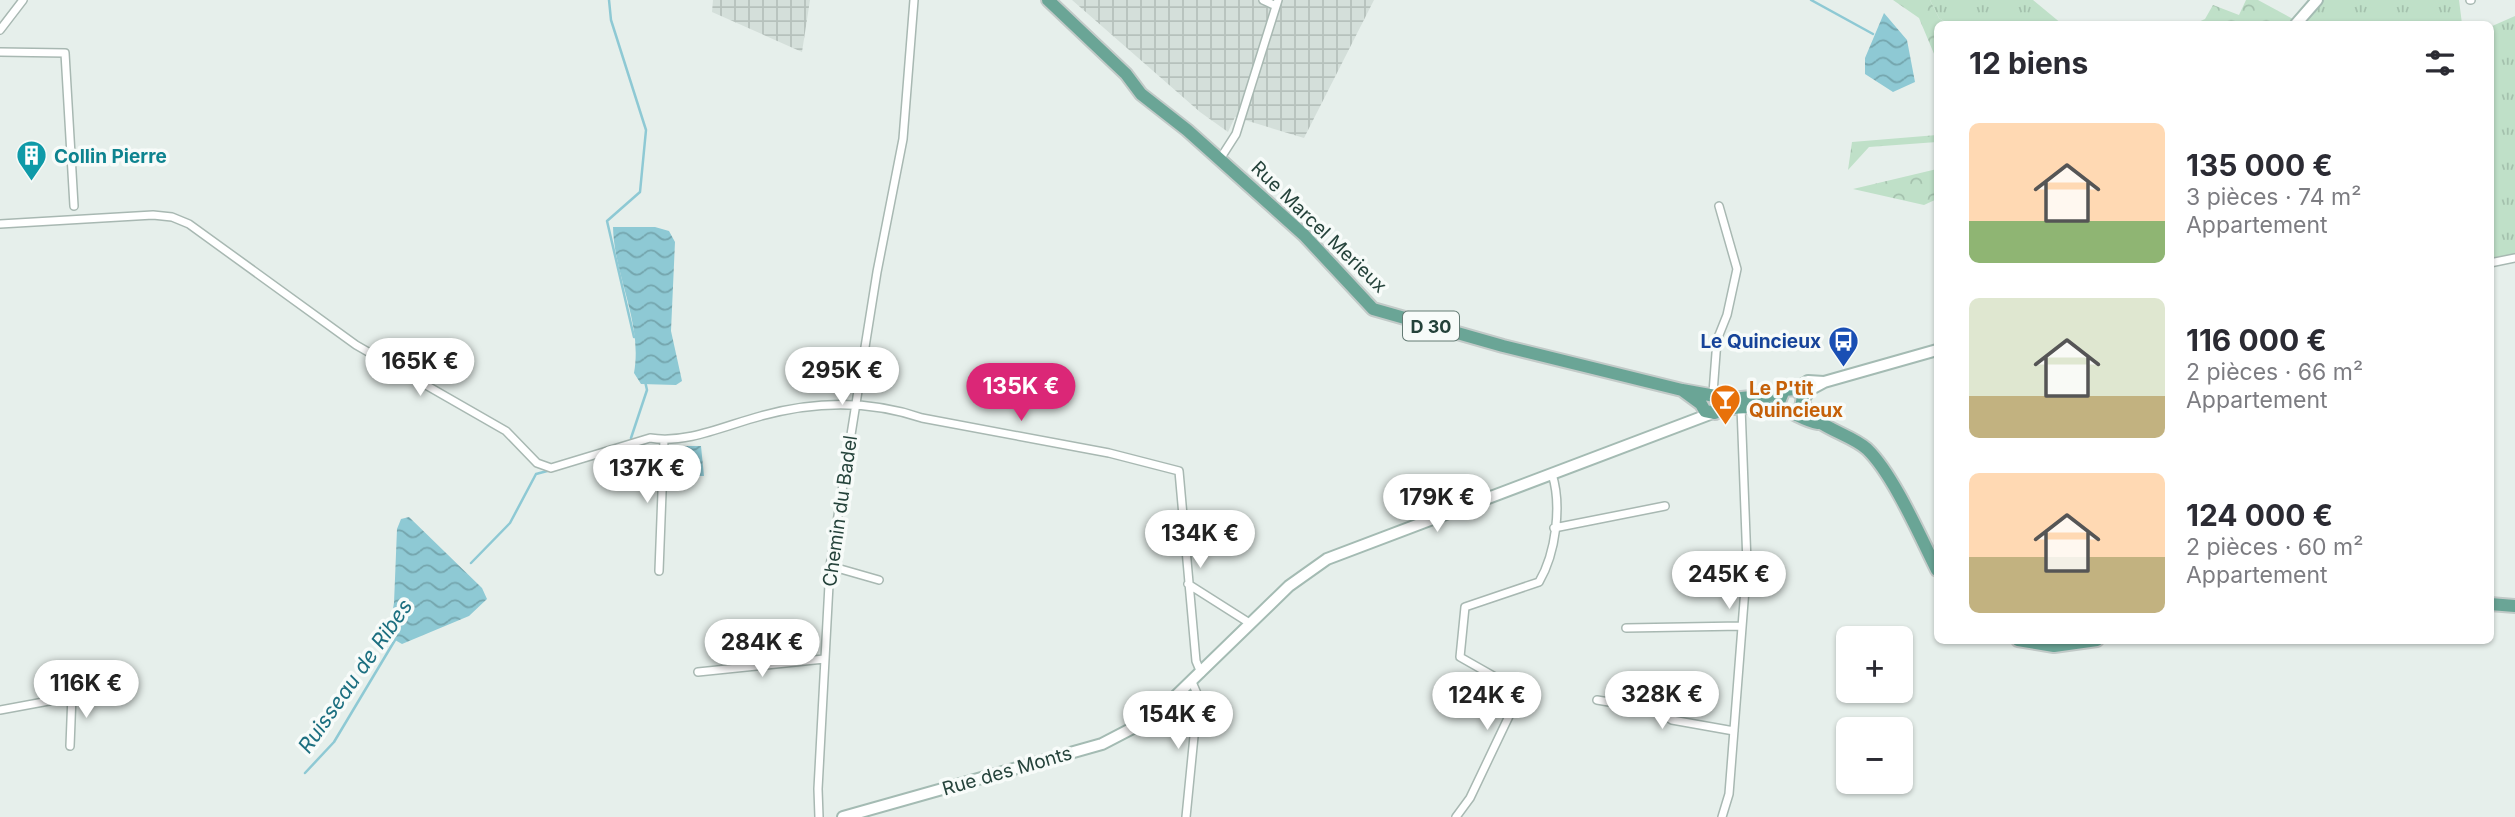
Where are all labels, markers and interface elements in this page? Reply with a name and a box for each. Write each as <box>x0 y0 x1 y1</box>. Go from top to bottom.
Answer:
icon: filters <box>2421 44 2459 82</box>
text: 12 biens <box>1969 45 2088 81</box>
building icon: Collin Pierre <box>14 139 48 183</box>
place label: Collin Pierre <box>54 145 167 168</box>
text: 135 000 € <box>2186 147 2333 183</box>
icon: home <box>2025 151 2109 235</box>
street label: Rue Marcel Merieux <box>1246 156 1392 298</box>
text: 3 pièces · 74 m² <box>2186 183 2361 211</box>
text: Appartement <box>2186 211 2328 239</box>
road number: D 30 <box>1403 312 1459 340</box>
text: 116 000 € <box>2186 322 2327 358</box>
bus stop icon: Le Quincieux <box>1827 324 1861 368</box>
icon: home <box>2025 326 2109 410</box>
place label: Le Quincieux <box>1700 330 1821 353</box>
pin: 165K € <box>363 338 477 398</box>
text: 165K € <box>381 347 459 375</box>
pin: 295K € <box>785 348 899 407</box>
text: 295K € <box>801 356 883 384</box>
text: 2 pièces · 66 m² <box>2186 358 2363 386</box>
pin: 135K € <box>964 364 1078 423</box>
text: 135K € <box>982 372 1060 400</box>
place label: Le P'tit Quincieux <box>1749 377 1843 422</box>
bar icon: Le P'tit Quincieux <box>1709 382 1743 426</box>
text: Appartement <box>2186 386 2328 414</box>
street label: Chemin du Badel <box>818 434 862 588</box>
pin: 137K € <box>590 446 704 505</box>
text: 137K € <box>609 454 685 482</box>
pin: 179K € <box>1380 475 1494 534</box>
text: 179K € <box>1399 483 1475 511</box>
text: 124 000 € <box>2186 497 2333 533</box>
icon: home <box>2025 501 2109 585</box>
pin: 134K € <box>1143 510 1257 570</box>
text: 134K € <box>1161 519 1239 547</box>
text: 2 pièces · 60 m² <box>2186 533 2363 561</box>
pin: 245K € <box>1672 552 1786 611</box>
text: 245K € <box>1688 560 1770 588</box>
text: Appartement <box>2186 561 2328 589</box>
water label: Ruisseau de Ribes <box>293 594 417 758</box>
pin: 284K € <box>705 620 819 679</box>
map controls <box>1836 626 1913 794</box>
button: + <box>1836 626 1913 703</box>
text: 284K € <box>721 628 803 656</box>
pin: 116K € <box>29 660 143 720</box>
text: 116K € <box>50 669 122 697</box>
pin: 124K € <box>1430 672 1544 732</box>
pin: 328K € <box>1605 672 1719 731</box>
text: 328K € <box>1621 680 1703 708</box>
text: 124K € <box>1448 681 1526 709</box>
pin: 154K € <box>1121 692 1235 751</box>
text: 154K € <box>1139 700 1217 728</box>
button: − <box>1836 717 1913 794</box>
street label: Rue des Monts <box>940 742 1074 800</box>

